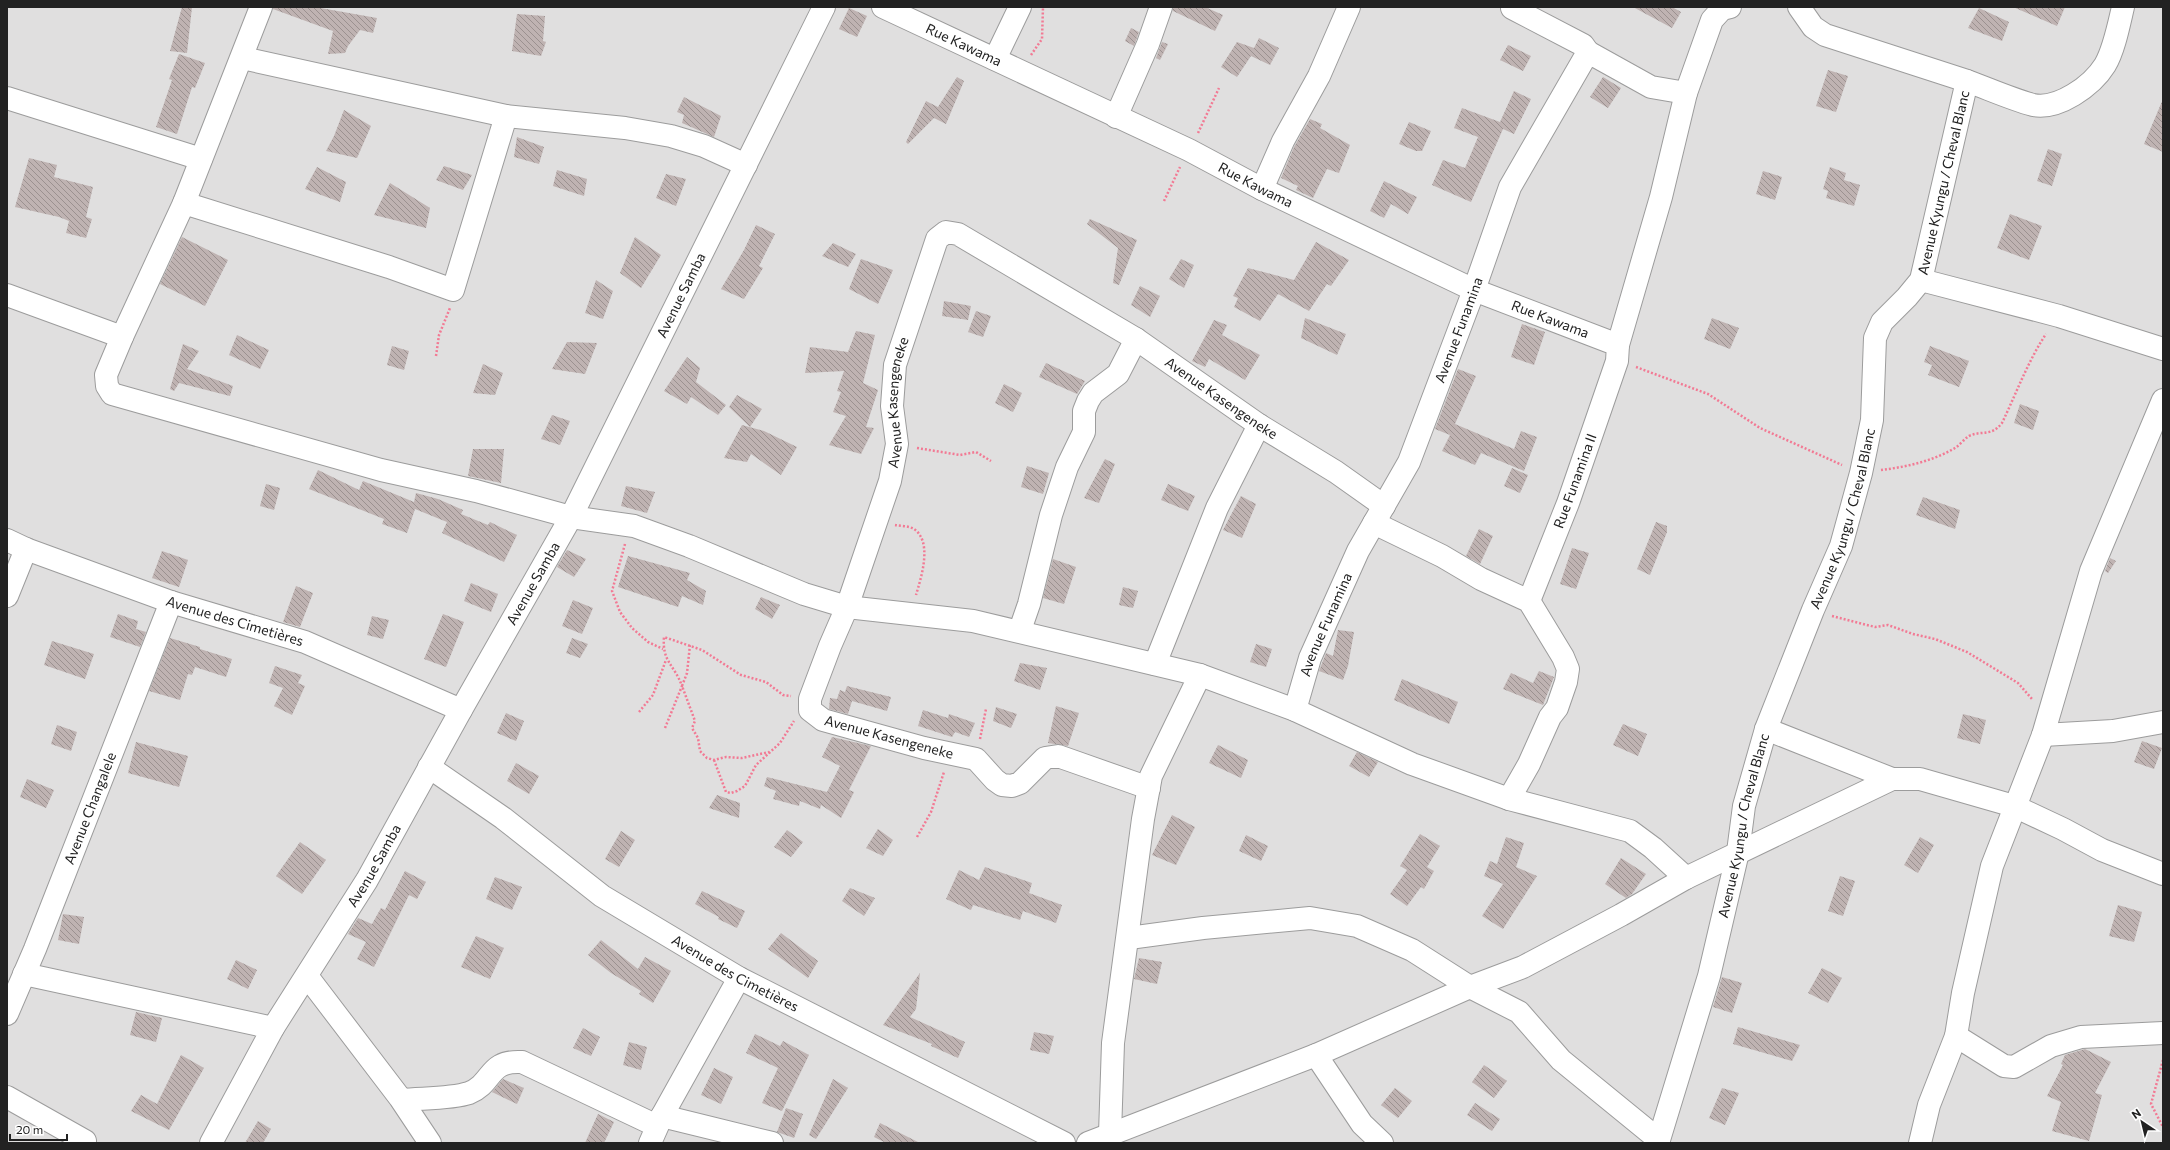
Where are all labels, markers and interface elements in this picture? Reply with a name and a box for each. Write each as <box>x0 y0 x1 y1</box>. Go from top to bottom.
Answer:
street label: Rue Kawama <box>923 19 1004 69</box>
street label: Avenue Kyungu / Cheval Blanc <box>1913 88 1973 276</box>
street label: Rue Kawama <box>1216 158 1296 211</box>
street label: Avenue Samba <box>652 250 709 340</box>
street label: Avenue Funamina <box>1431 275 1486 385</box>
street label: Rue Kawama <box>1509 296 1592 341</box>
street label: Avenue Kasengeneke <box>883 334 912 469</box>
street label: Avenue Kasengeneke <box>1162 353 1281 442</box>
street label: Avenue Kyungu / Cheval Blanc <box>1806 427 1878 611</box>
street label: Rue Funamina II <box>1549 431 1600 531</box>
street label: Avenue Samba <box>502 539 563 628</box>
street label: Avenue Funamina <box>1296 570 1355 678</box>
street label: Avenue des Cimetières <box>164 592 306 649</box>
street label: Avenue Kasengeneke <box>823 711 955 762</box>
street label: Avenue Kyungu / Cheval Blanc <box>1714 731 1772 919</box>
street label: Avenue Changalele <box>60 749 119 867</box>
street label: Avenue Samba <box>343 821 404 910</box>
street label: Avenue des Cimetières <box>669 931 802 1015</box>
north arrow <box>2122 1102 2162 1142</box>
text: N <box>2129 1106 2143 1121</box>
scale bar <box>10 1116 67 1142</box>
text: 20 m <box>16 1122 43 1136</box>

